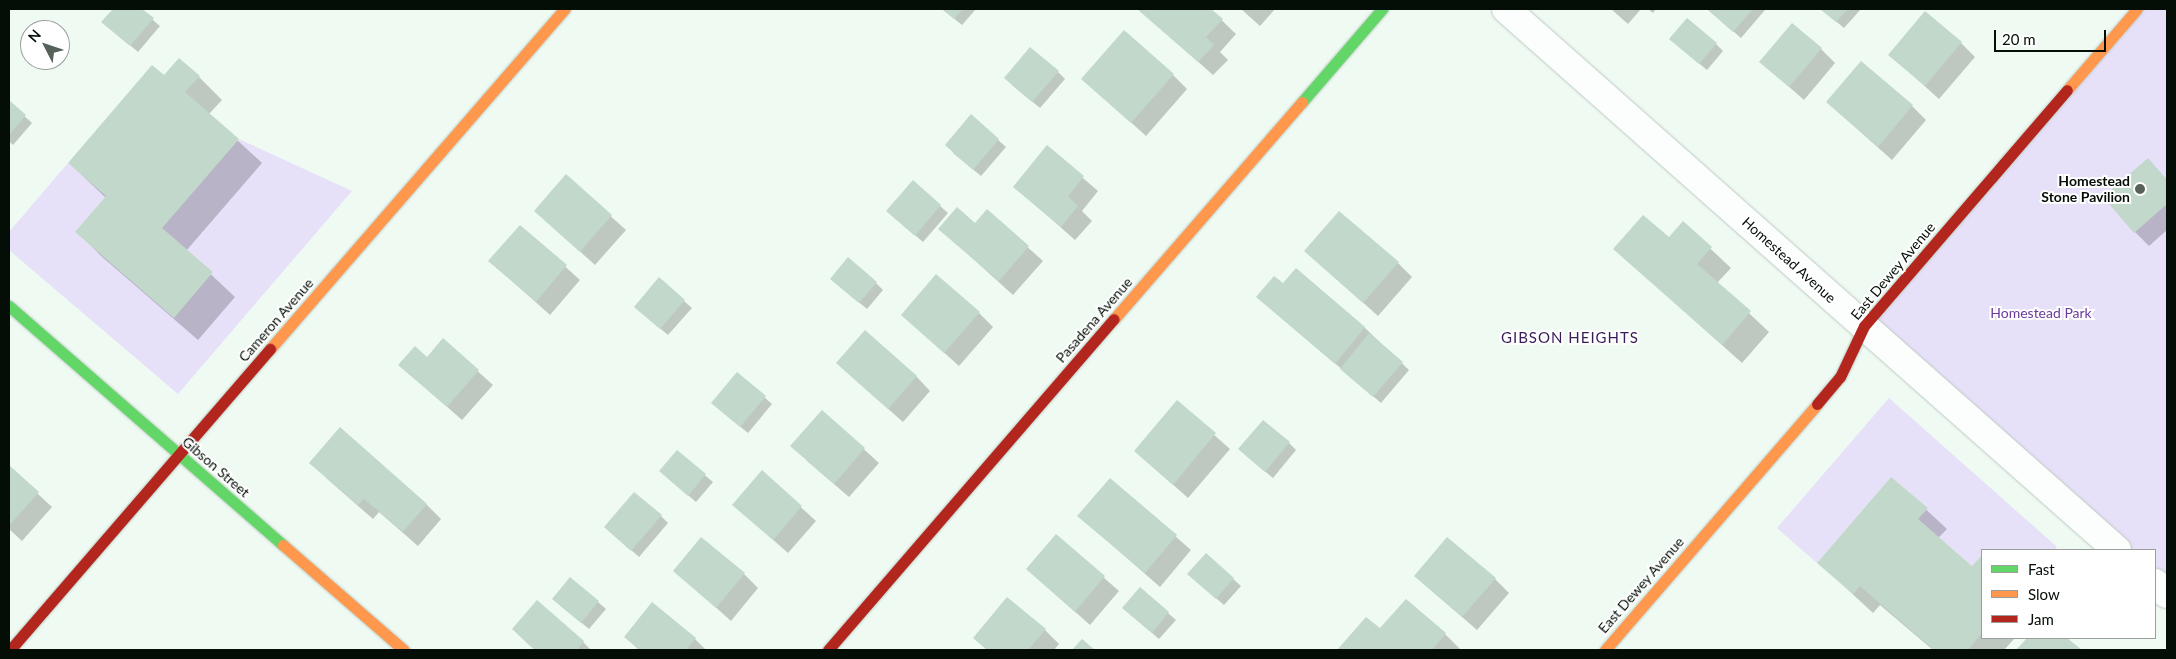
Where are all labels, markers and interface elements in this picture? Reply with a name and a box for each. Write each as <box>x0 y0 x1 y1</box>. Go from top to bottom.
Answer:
north arrow <box>20 20 70 70</box>
scale bar <box>1996 20 2108 52</box>
text: N <box>24 26 44 45</box>
text: 20 m <box>2002 30 2036 48</box>
place label: Homestead Stone Pavilion <box>2041 173 2130 206</box>
marker: Homestead Stone Pavilion <box>2134 183 2146 195</box>
street label: Homestead Avenue <box>1739 213 1839 307</box>
street label: East Dewey Avenue <box>1847 219 1939 323</box>
street label: Pasadena Avenue <box>1052 274 1136 366</box>
street label: Cameron Avenue <box>235 275 317 365</box>
park label: Homestead Park <box>1990 305 2092 321</box>
district label: GIBSON HEIGHTS <box>1499 329 1641 347</box>
street label: Gibson Street <box>179 433 253 501</box>
street label: East Dewey Avenue <box>1594 533 1688 637</box>
legend <box>1981 549 2156 639</box>
text: Fast <box>2028 560 2055 578</box>
text: Slow <box>2028 585 2060 603</box>
text: Jam <box>2028 610 2054 628</box>

